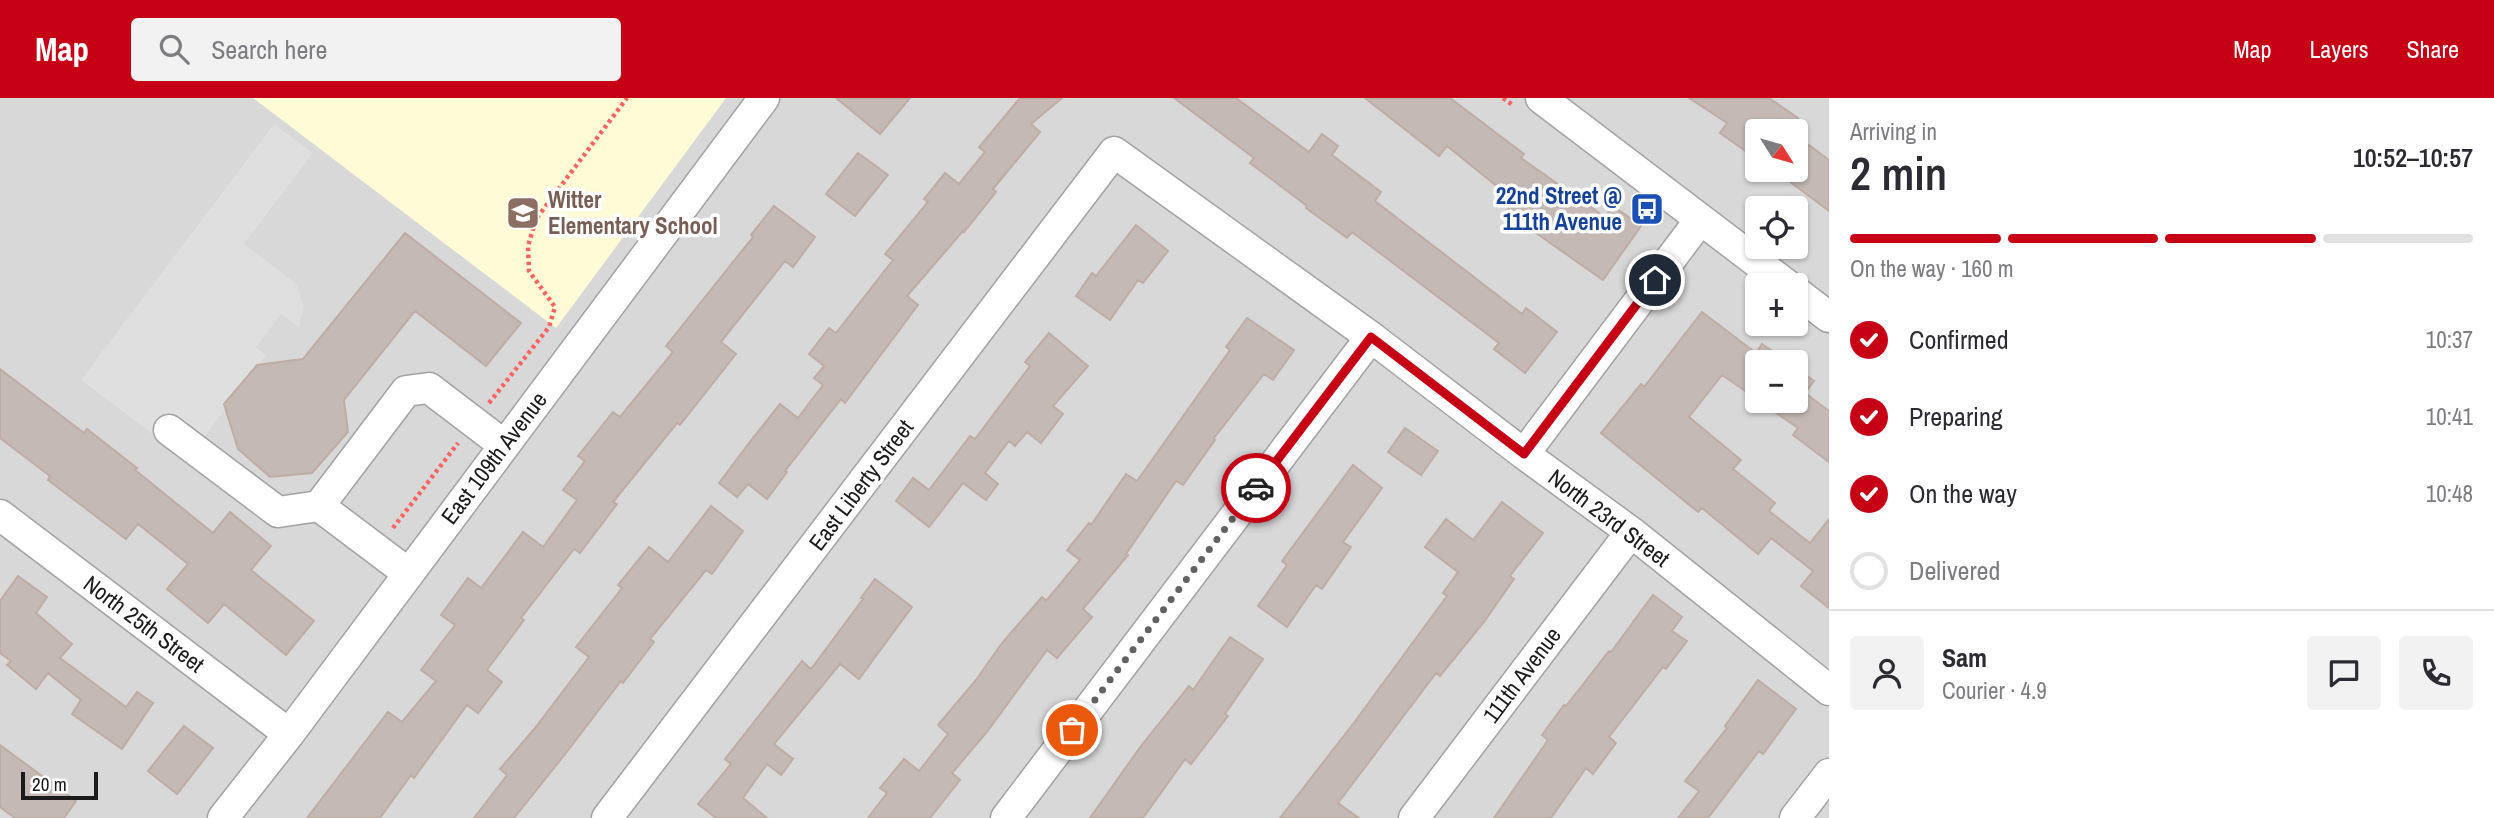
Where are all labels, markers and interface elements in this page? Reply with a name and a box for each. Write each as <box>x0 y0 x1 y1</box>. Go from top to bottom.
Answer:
search box <box>131 18 621 81</box>
text: Map <box>35 27 89 71</box>
icon: search <box>155 30 193 68</box>
text: Search here <box>211 32 327 67</box>
text: Map <box>2233 33 2271 65</box>
text: Layers <box>2309 33 2368 65</box>
text: Share <box>2406 33 2459 65</box>
text: Arriving in <box>1850 116 1937 147</box>
north arrow <box>1745 119 1808 182</box>
map controls <box>1745 119 1808 413</box>
text: 10:52–10:57 <box>2353 140 2473 175</box>
text: 2 min <box>1850 142 1947 204</box>
place label: 22nd Street @ 111th Avenue <box>1496 180 1622 237</box>
place label: Witter Elementary School <box>548 184 718 241</box>
bus stop icon: 22nd Street @ 111th Avenue <box>1628 190 1666 228</box>
school or university icon: Witter Elementary School <box>504 194 542 232</box>
button: locate <box>1745 196 1808 259</box>
pin <box>1625 250 1685 310</box>
text: On the way · 160 m <box>1850 253 2014 284</box>
icon: home <box>1636 261 1674 299</box>
button: + <box>1745 273 1808 336</box>
icon: check <box>1850 321 1888 359</box>
text: Confirmed <box>1909 322 2009 357</box>
text: 10:37 <box>2426 324 2473 355</box>
button: − <box>1745 350 1808 413</box>
street label: East 109th Avenue <box>434 385 554 530</box>
icon: check <box>1850 398 1888 436</box>
text: Preparing <box>1909 399 2003 434</box>
text: 10:41 <box>2426 401 2473 432</box>
street label: East Liberty Street <box>801 413 920 556</box>
courier <box>1221 453 1291 523</box>
street label: North 23rd Street <box>1542 462 1676 574</box>
icon: car <box>1237 469 1275 507</box>
icon: check <box>1850 475 1888 513</box>
text: On the way <box>1909 476 2017 511</box>
text: 10:48 <box>2426 478 2473 509</box>
text: Delivered <box>1909 553 2000 588</box>
street label: North 25th Street <box>78 568 211 679</box>
street label: 111th Avenue <box>1475 621 1568 729</box>
button: person <box>1850 636 1924 710</box>
button: chat <box>2307 636 2381 710</box>
button: phone <box>2399 636 2473 710</box>
text: Sam <box>1942 640 1987 675</box>
text: Courier · 4.9 <box>1942 675 2047 706</box>
pin <box>1042 700 1102 760</box>
icon: bag <box>1053 711 1091 749</box>
scale bar <box>21 769 98 801</box>
text: 20 m <box>32 771 67 797</box>

